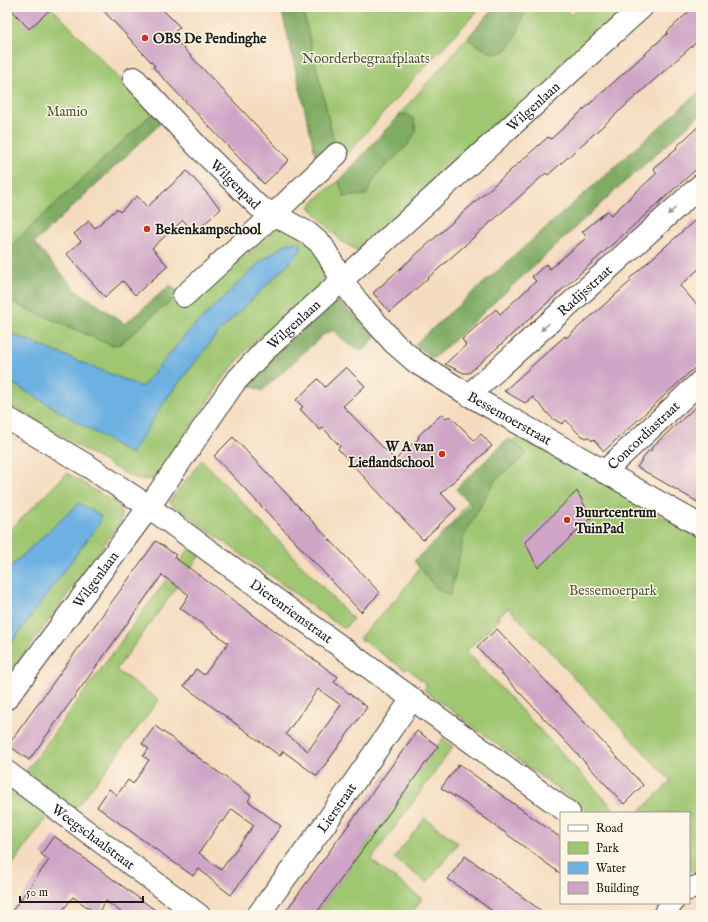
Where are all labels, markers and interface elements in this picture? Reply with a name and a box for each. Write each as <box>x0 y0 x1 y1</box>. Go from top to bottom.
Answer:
place label: OBS De Pendinghe <box>153 30 267 48</box>
marker: OBS De Pendinghe <box>140 33 150 43</box>
park label: Noorderbegraafplaats <box>302 50 430 68</box>
street label: Wilgenlaan <box>503 78 565 136</box>
park label: Mamio <box>46 103 88 121</box>
street label: Wilgenpad <box>206 156 264 214</box>
one-way arrow <box>667 206 677 216</box>
place label: Bekenkampschool <box>155 221 262 239</box>
marker: Bekenkampschool <box>142 224 152 234</box>
street label: Radijsstraat <box>554 261 617 321</box>
street label: Wilgenlaan <box>264 296 325 354</box>
one-way arrow <box>539 322 550 331</box>
street label: Bessemoerstraat <box>464 388 555 450</box>
street label: Concordiastraat <box>604 397 684 474</box>
place label: W A van Lieflandschool <box>348 438 435 472</box>
marker: W A van Lieflandschool <box>437 449 447 459</box>
place label: Buurtcentrum TuinPad <box>574 504 657 538</box>
marker: Buurtcentrum TuinPad <box>562 515 572 525</box>
street label: Wilgenlaan <box>69 548 123 612</box>
street label: Dierenriemstraat <box>246 575 336 648</box>
park label: Bessemoerpark <box>569 582 658 600</box>
street label: Lierstraat <box>314 779 361 837</box>
street label: Weegschaalstraat <box>48 800 138 874</box>
legend <box>560 812 690 904</box>
text: Road <box>596 821 624 836</box>
text: Park <box>596 841 619 856</box>
text: Water <box>596 861 627 876</box>
scale bar <box>20 878 143 904</box>
text: Building <box>596 881 640 896</box>
text: 50 m <box>26 885 48 900</box>

